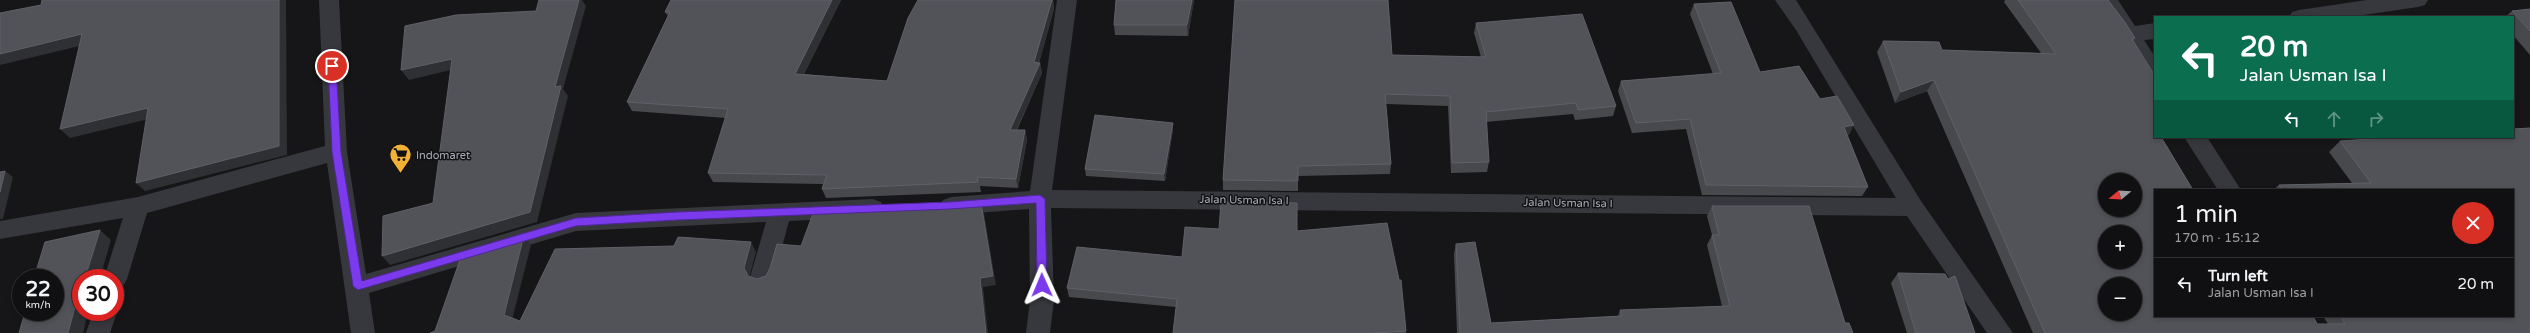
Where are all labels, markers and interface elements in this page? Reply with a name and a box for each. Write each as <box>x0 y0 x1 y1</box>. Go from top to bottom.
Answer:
text: 20 m <box>2240 30 2308 64</box>
icon: left <box>2174 32 2226 84</box>
pin <box>315 49 349 83</box>
icon: arrive <box>321 55 343 77</box>
text: Jalan Usman Isa I <box>2240 64 2387 86</box>
icon: left <box>2281 108 2303 130</box>
icon: ahead <box>2323 108 2345 130</box>
icon: right <box>2365 108 2387 130</box>
supermarket icon: Indomaret <box>388 142 414 175</box>
place label: Indomaret <box>416 149 470 162</box>
north arrow <box>2098 173 2142 217</box>
map controls <box>2098 173 2142 321</box>
street label: Jalan Usman Isa I <box>1199 193 1289 207</box>
street label: Jalan Usman Isa I <box>1523 196 1613 210</box>
text: 1 min <box>2174 200 2238 229</box>
button: close <box>2452 202 2494 244</box>
button: + <box>2098 225 2142 269</box>
text: 170 m · 15:12 <box>2174 230 2260 246</box>
position arrow <box>1021 264 1063 306</box>
text: Turn left <box>2208 267 2268 285</box>
speed limit sign: 30 <box>72 269 124 321</box>
icon: left <box>2174 273 2196 295</box>
text: 20 m <box>2457 275 2494 293</box>
button: − <box>2098 277 2142 321</box>
text: 22 <box>25 278 51 302</box>
text: Jalan Usman Isa I <box>2208 285 2314 301</box>
text: km/h <box>25 299 51 311</box>

